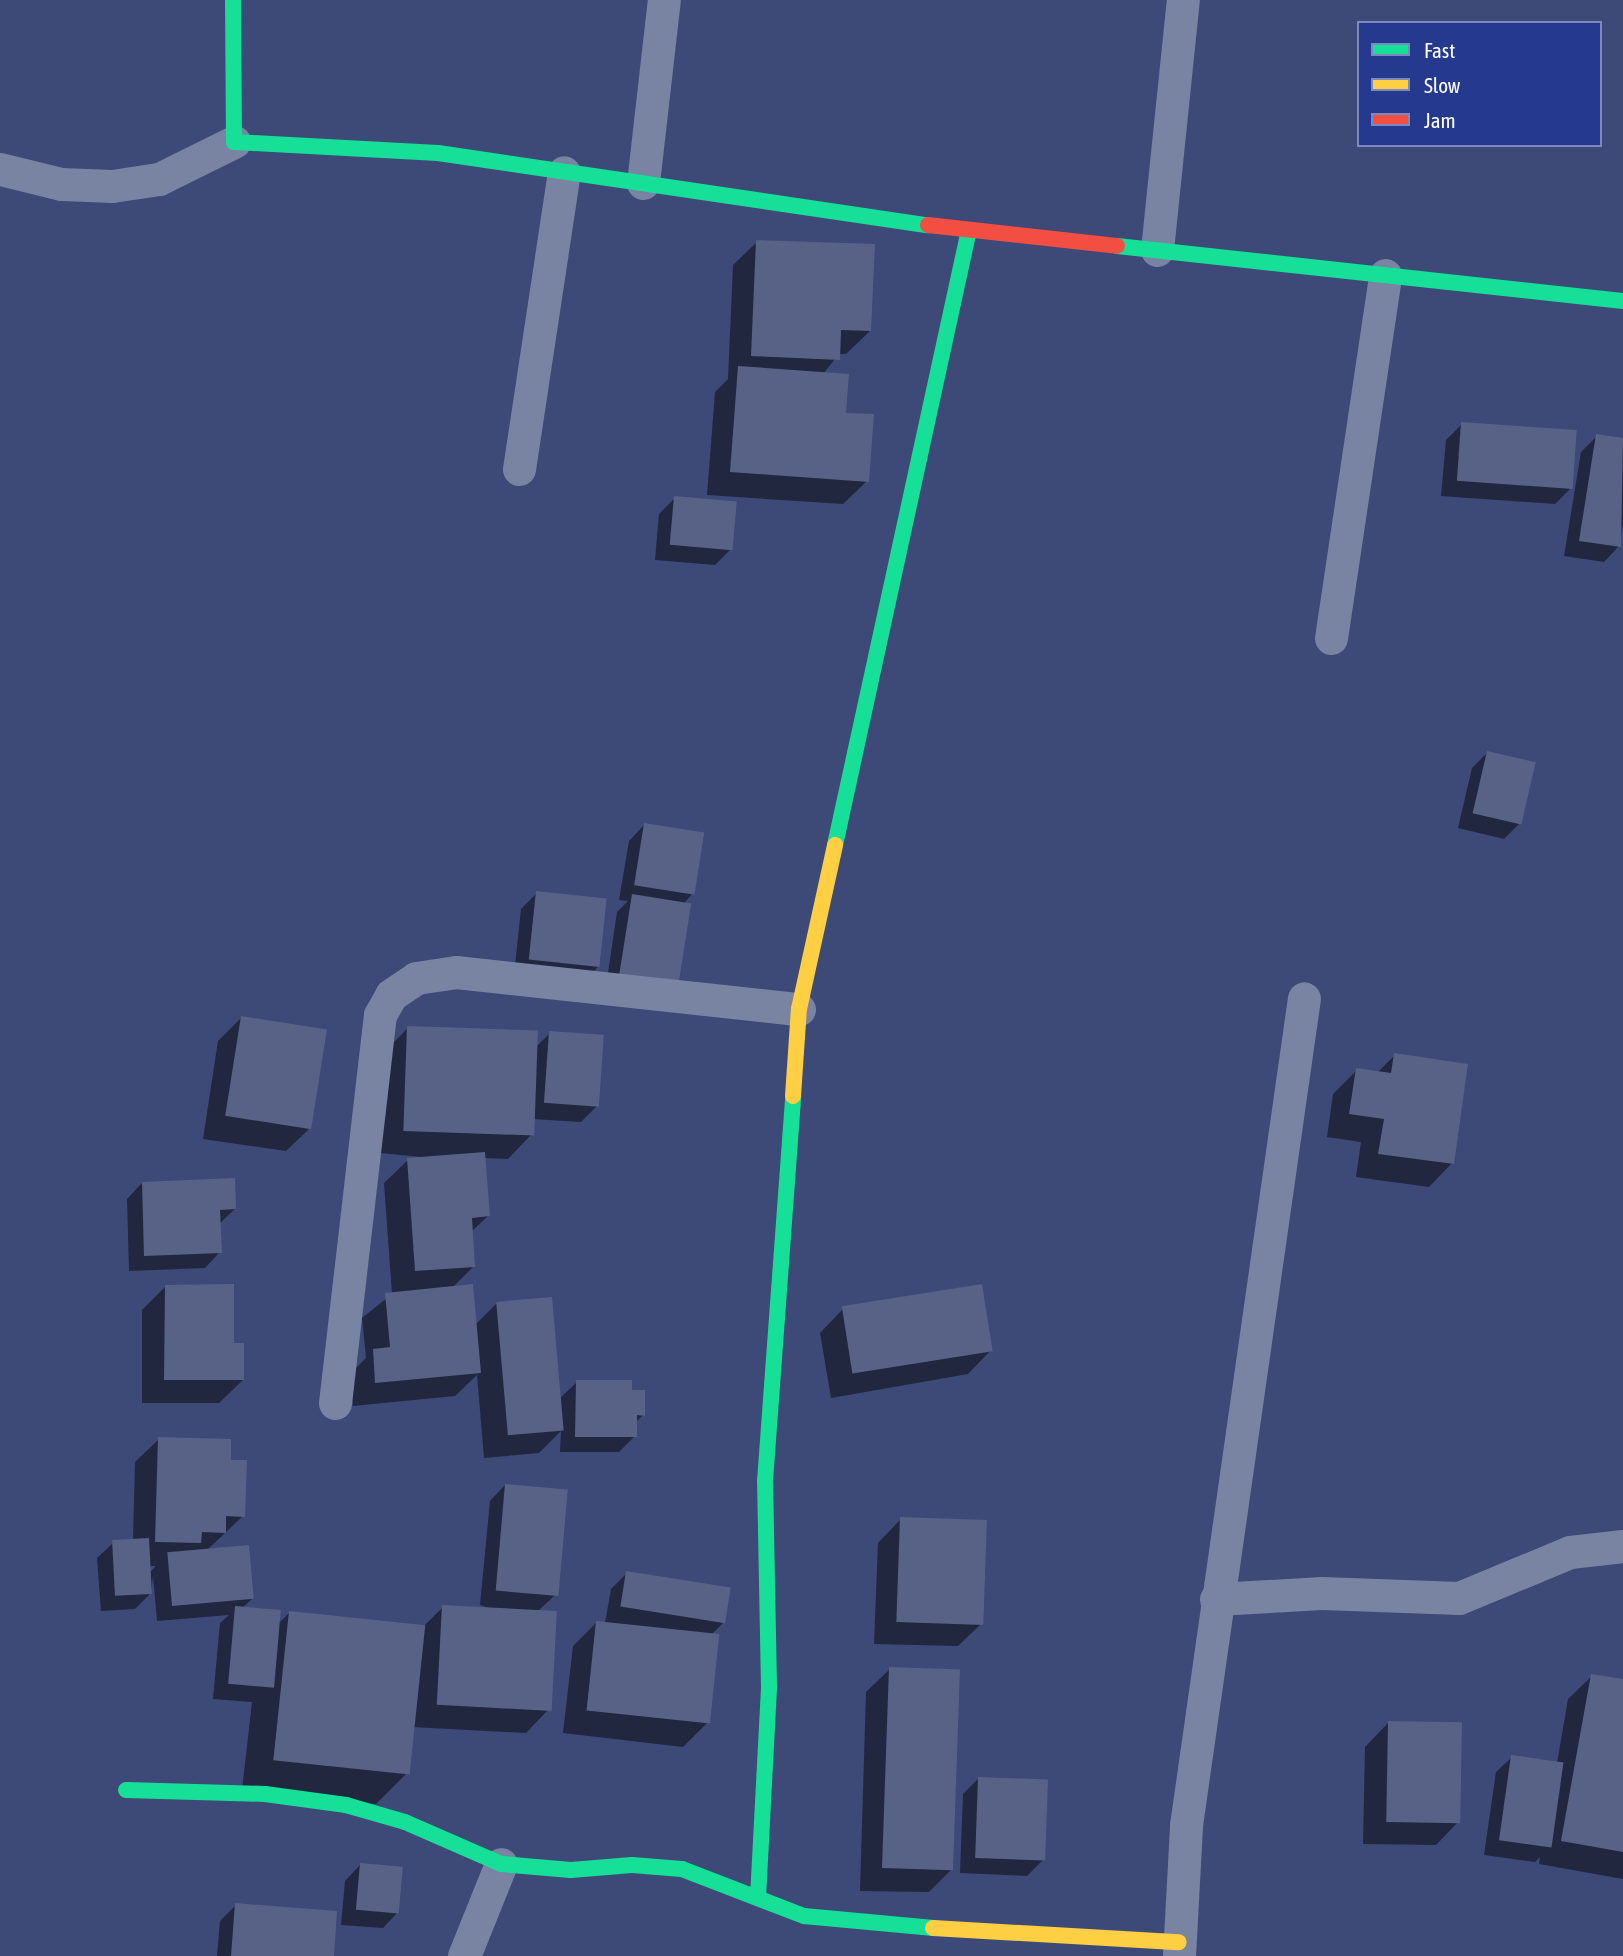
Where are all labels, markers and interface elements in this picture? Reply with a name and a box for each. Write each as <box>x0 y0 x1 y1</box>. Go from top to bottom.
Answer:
legend <box>1357 21 1602 147</box>
text: Fast <box>1424 38 1455 62</box>
text: Slow <box>1424 73 1460 97</box>
text: Jam <box>1424 108 1456 132</box>

